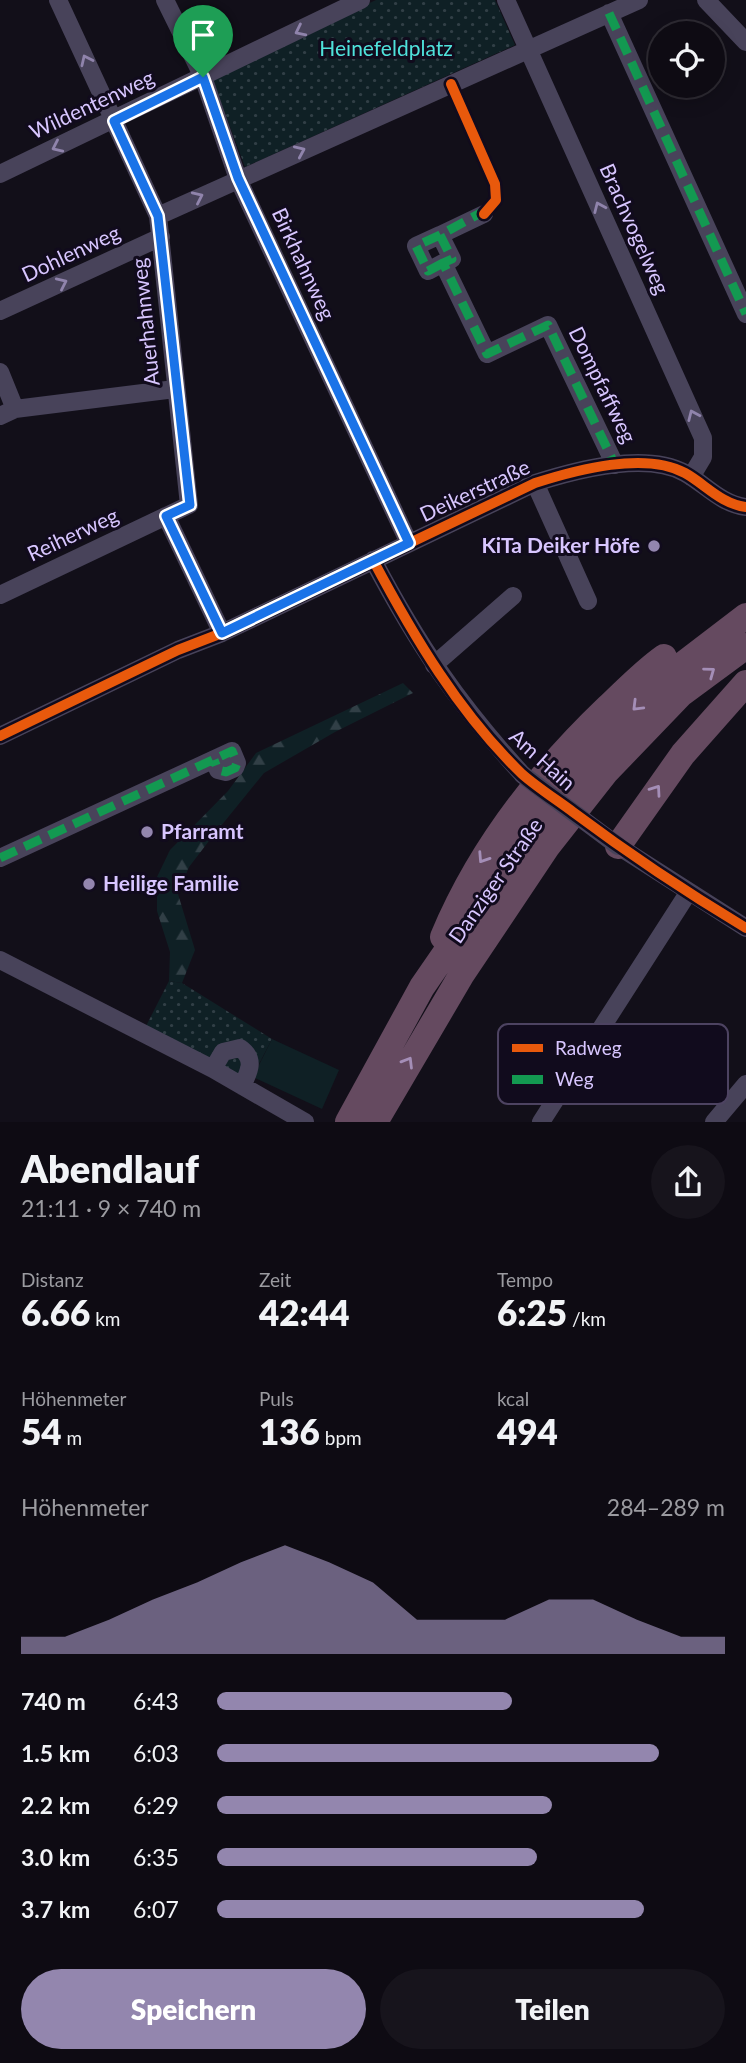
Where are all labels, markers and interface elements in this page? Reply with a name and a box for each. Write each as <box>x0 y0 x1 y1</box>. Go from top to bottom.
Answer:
pin <box>173 5 233 77</box>
icon: arrive <box>184 16 222 54</box>
map controls <box>648 21 725 98</box>
button: locate <box>648 21 725 98</box>
one-way arrow <box>295 23 307 37</box>
park label: Heinefeldplatz <box>319 35 453 60</box>
one-way arrow <box>80 55 94 67</box>
street label: Wildentenweg <box>25 64 158 143</box>
one-way arrow <box>52 139 64 153</box>
one-way arrow <box>293 145 305 159</box>
street label: Brachvogelweg <box>595 159 675 298</box>
one-way arrow <box>191 191 203 205</box>
one-way arrow <box>593 202 607 214</box>
street label: Birkhahnweg <box>268 203 341 323</box>
street label: Dohlenweg <box>17 219 124 286</box>
street label: Auerhahnweg <box>125 257 164 387</box>
one-way arrow <box>55 277 67 291</box>
street label: Dompfaffweg <box>564 322 642 447</box>
one-way arrow <box>687 409 701 422</box>
street label: Deikerstraße <box>415 453 533 526</box>
street label: Reiherweg <box>23 502 122 566</box>
place label: KiTa Deiker Höfe <box>481 532 640 557</box>
marker: KiTa Deiker Höfe <box>646 538 662 554</box>
one-way arrow <box>702 668 715 681</box>
one-way arrow <box>632 698 645 711</box>
street label: Am Hain <box>505 723 581 795</box>
one-way arrow <box>648 785 660 798</box>
street label: Danziger Straße <box>443 813 547 947</box>
place label: Pfarramt <box>161 818 244 843</box>
marker: Pfarramt <box>139 824 155 840</box>
one-way arrow <box>479 850 491 863</box>
place label: Heilige Familie <box>103 870 239 895</box>
marker: Heilige Familie <box>81 876 97 892</box>
legend <box>498 1024 728 1104</box>
text: Radweg <box>555 1036 622 1059</box>
one-way arrow <box>400 1057 413 1070</box>
text: Weg <box>555 1067 594 1090</box>
text: Abendlauf <box>21 1145 199 1191</box>
button: share <box>651 1145 725 1219</box>
text: 21:11 · 9 × 740 m <box>21 1194 201 1222</box>
text: Distanz <box>21 1268 84 1291</box>
text: Zeit <box>259 1268 291 1291</box>
text: Tempo <box>497 1268 553 1291</box>
text: 6.66 <box>21 1291 90 1333</box>
text: 42:44 <box>259 1291 349 1333</box>
text: 6:25 <box>497 1291 567 1333</box>
text: km <box>90 1307 120 1330</box>
text: /km <box>567 1307 606 1330</box>
text: Höhenmeter <box>21 1387 127 1410</box>
text: Puls <box>259 1387 294 1410</box>
text: kcal <box>497 1387 529 1410</box>
text: 54 <box>21 1410 62 1452</box>
text: 136 <box>259 1410 320 1452</box>
text: 494 <box>497 1410 558 1452</box>
text: m <box>62 1426 82 1449</box>
text: bpm <box>320 1426 362 1449</box>
text: Höhenmeter <box>21 1493 149 1521</box>
text: 284–289 m <box>607 1493 725 1521</box>
text: 740 m <box>21 1687 86 1715</box>
text: 6:43 <box>133 1687 179 1715</box>
text: 1.5 km <box>21 1739 90 1767</box>
text: 6:03 <box>133 1739 179 1767</box>
text: 2.2 km <box>21 1791 90 1819</box>
text: 6:29 <box>133 1791 179 1819</box>
text: 3.0 km <box>21 1843 90 1871</box>
text: 6:35 <box>133 1843 179 1871</box>
text: 3.7 km <box>21 1895 90 1923</box>
text: 6:07 <box>133 1895 179 1923</box>
button: Speichern <box>21 1969 366 2049</box>
button: Teilen <box>380 1969 725 2049</box>

